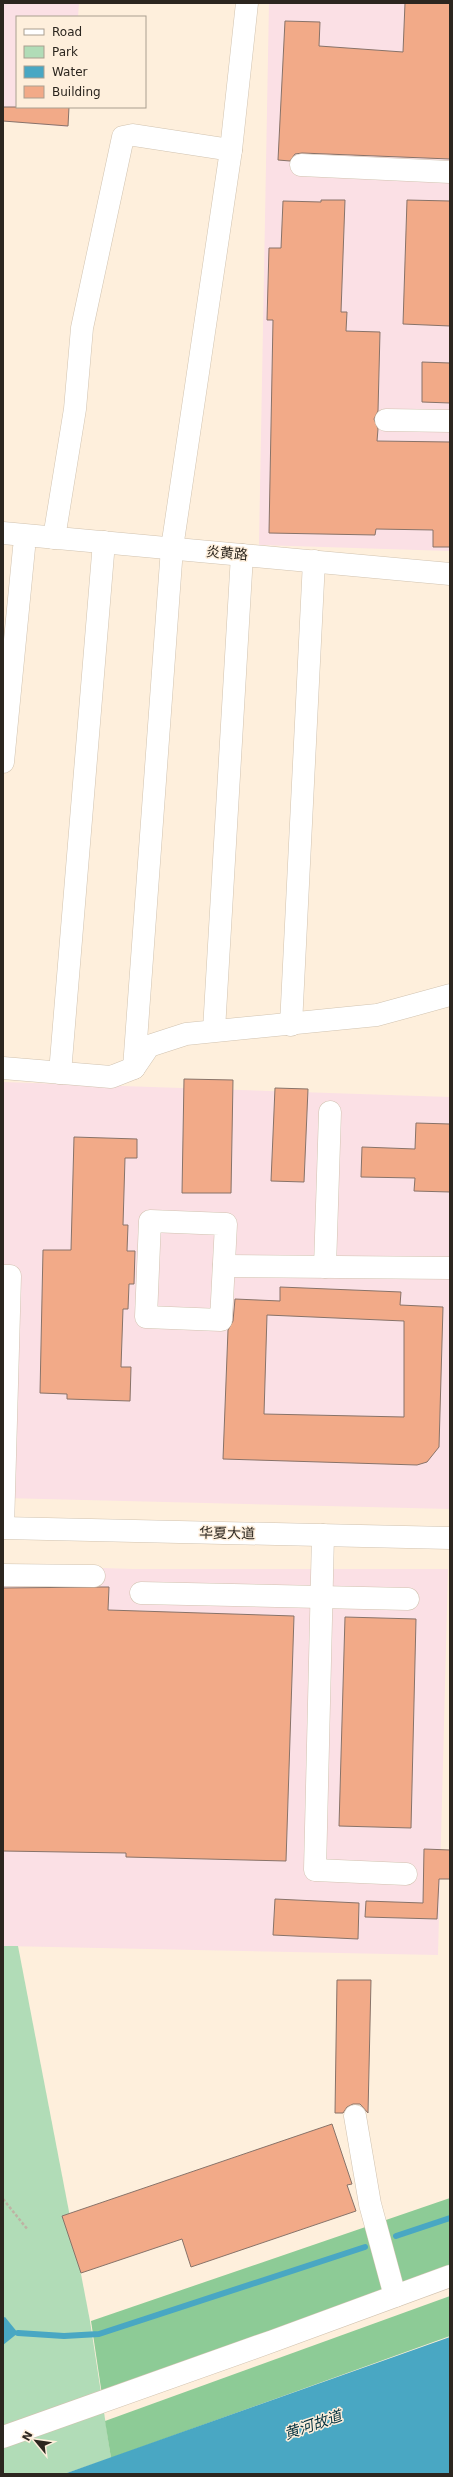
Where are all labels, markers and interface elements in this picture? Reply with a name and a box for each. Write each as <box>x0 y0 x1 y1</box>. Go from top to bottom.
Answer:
legend <box>16 16 146 108</box>
text: Road <box>52 25 82 39</box>
text: Park <box>52 45 78 59</box>
text: Water <box>52 65 88 79</box>
text: Building <box>52 85 101 99</box>
street label: 炎黄路 <box>205 543 249 563</box>
street label: 华夏大道 <box>199 1525 255 1541</box>
water label: 黄河故道 <box>282 2406 346 2443</box>
north arrow <box>16 2421 56 2461</box>
text: N <box>20 2429 36 2444</box>

